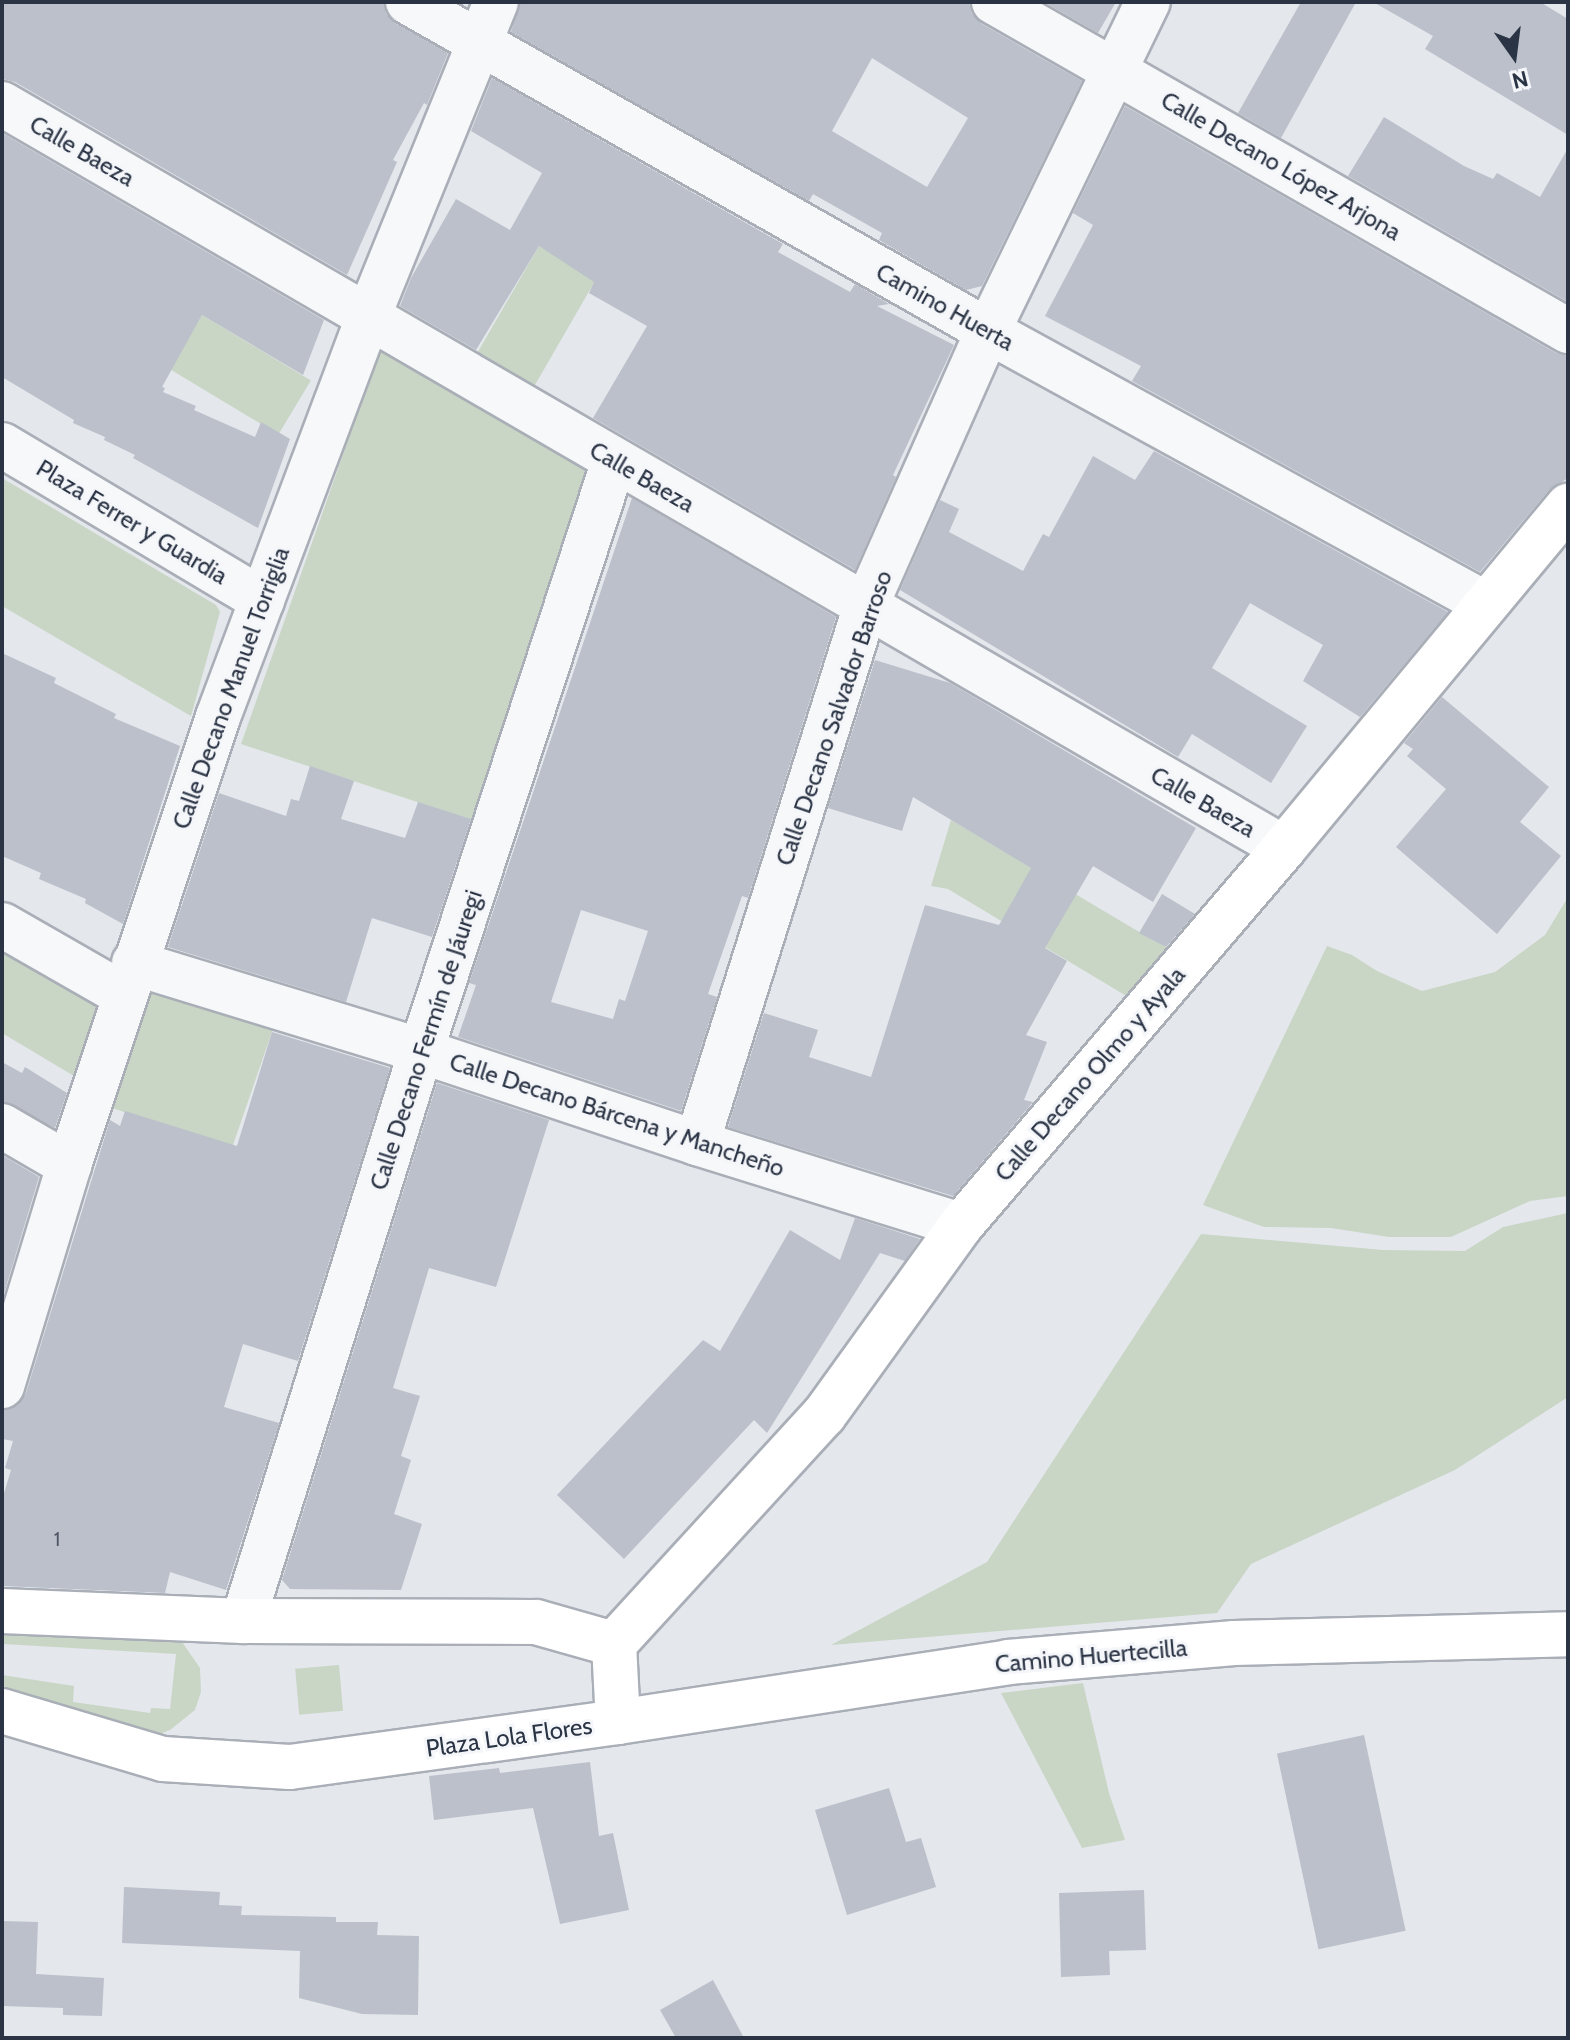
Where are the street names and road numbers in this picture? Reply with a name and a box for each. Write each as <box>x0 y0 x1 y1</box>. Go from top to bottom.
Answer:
street label: Calle Decano López Arjona <box>1156 85 1406 247</box>
street label: Calle Baeza <box>25 109 139 193</box>
street label: Camino Huerta <box>871 257 1019 357</box>
street label: Calle Baeza <box>585 435 699 519</box>
street label: Plaza Ferrer y Guardia <box>31 454 233 590</box>
street label: Calle Decano Manuel Torriglia <box>167 543 295 833</box>
street label: Calle Decano Salvador Barroso <box>770 567 898 869</box>
street label: Calle Baeza <box>1146 760 1260 844</box>
street label: Calle Decano Fermín de Jáuregi <box>364 886 488 1194</box>
street label: Calle Decano Olmo y Ayala <box>989 961 1191 1187</box>
street label: Calle Decano Bárcena y Mancheño <box>446 1047 788 1183</box>
street label: Camino Huertecilla <box>994 1633 1188 1679</box>
street label: Plaza Lola Flores <box>424 1711 594 1763</box>

